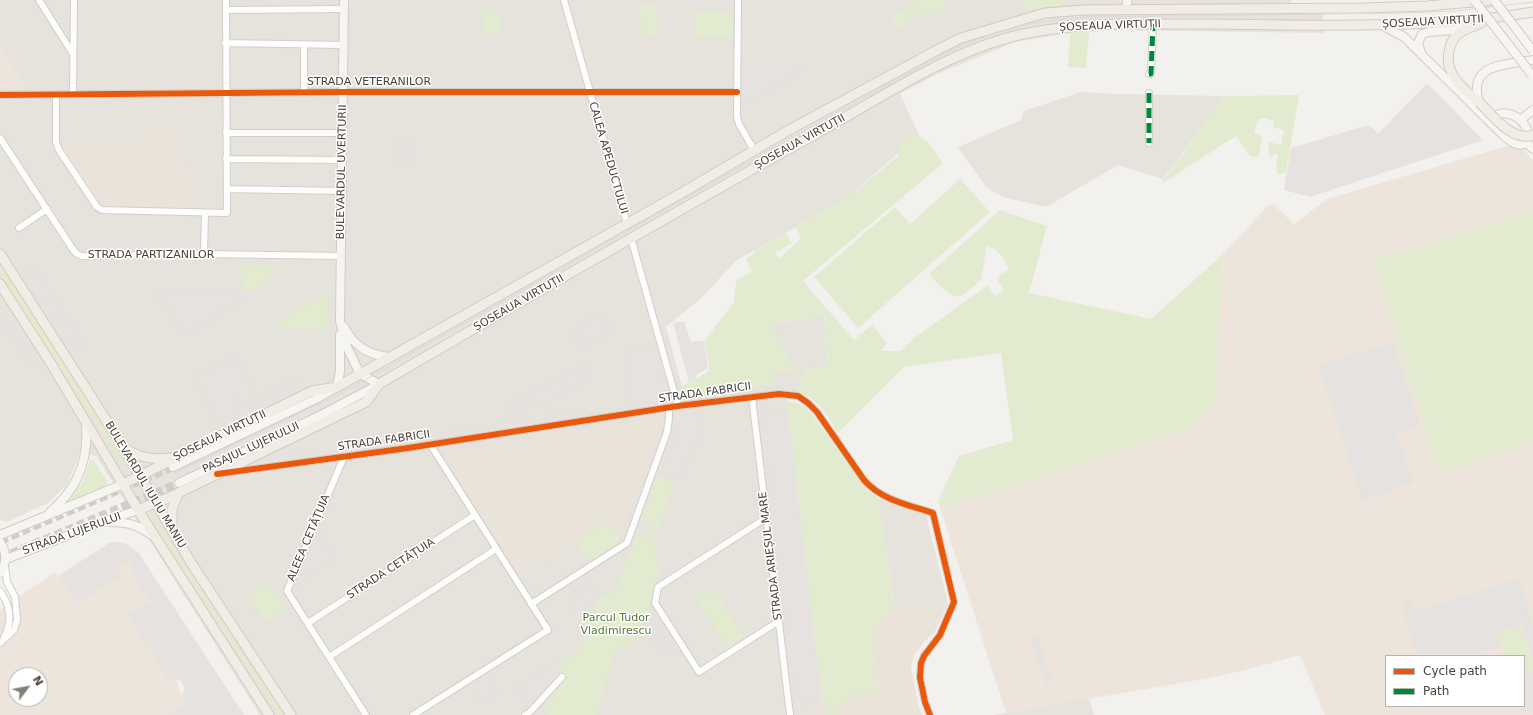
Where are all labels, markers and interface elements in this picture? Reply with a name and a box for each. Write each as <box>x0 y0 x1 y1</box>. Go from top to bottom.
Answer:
street label: ȘOSEAUA VIRTUȚII <box>1382 13 1484 31</box>
street label: ȘOSEAUA VIRTUȚII <box>1059 18 1161 34</box>
street label: STRADA VETERANILOR <box>307 75 431 89</box>
street label: CALEA APEDUCTULUI <box>586 100 630 216</box>
street label: BULEVARDUL UVERTURII <box>334 104 350 240</box>
street label: ȘOSEAUA VIRTUȚII <box>752 112 848 172</box>
street label: STRADA PARTIZANILOR <box>88 248 214 262</box>
street label: ȘOSEAUA VIRTUȚII <box>472 272 566 334</box>
street label: STRADA FABRICII <box>658 380 752 406</box>
street label: ȘOSEAUA VIRTUȚII <box>171 408 269 464</box>
street label: BULEVARDUL IULIU MANIU <box>102 419 188 551</box>
street label: PASAJUL LUJERULUI <box>200 420 302 476</box>
street label: STRADA FABRICII <box>337 428 431 454</box>
street label: STRADA ARIEȘUL MARE <box>757 491 785 621</box>
street label: ALEEA CETĂȚUIA <box>285 493 333 583</box>
street label: STRADA LUJERULUI <box>21 510 123 558</box>
street label: STRADA CETĂȚUIA <box>345 536 437 602</box>
park label: Parcul Tudor Vladimirescu <box>581 611 651 637</box>
legend <box>1385 655 1525 707</box>
text: Cycle path <box>1423 664 1487 678</box>
north arrow <box>8 667 48 707</box>
text: N <box>30 674 46 688</box>
text: Path <box>1423 684 1449 698</box>

